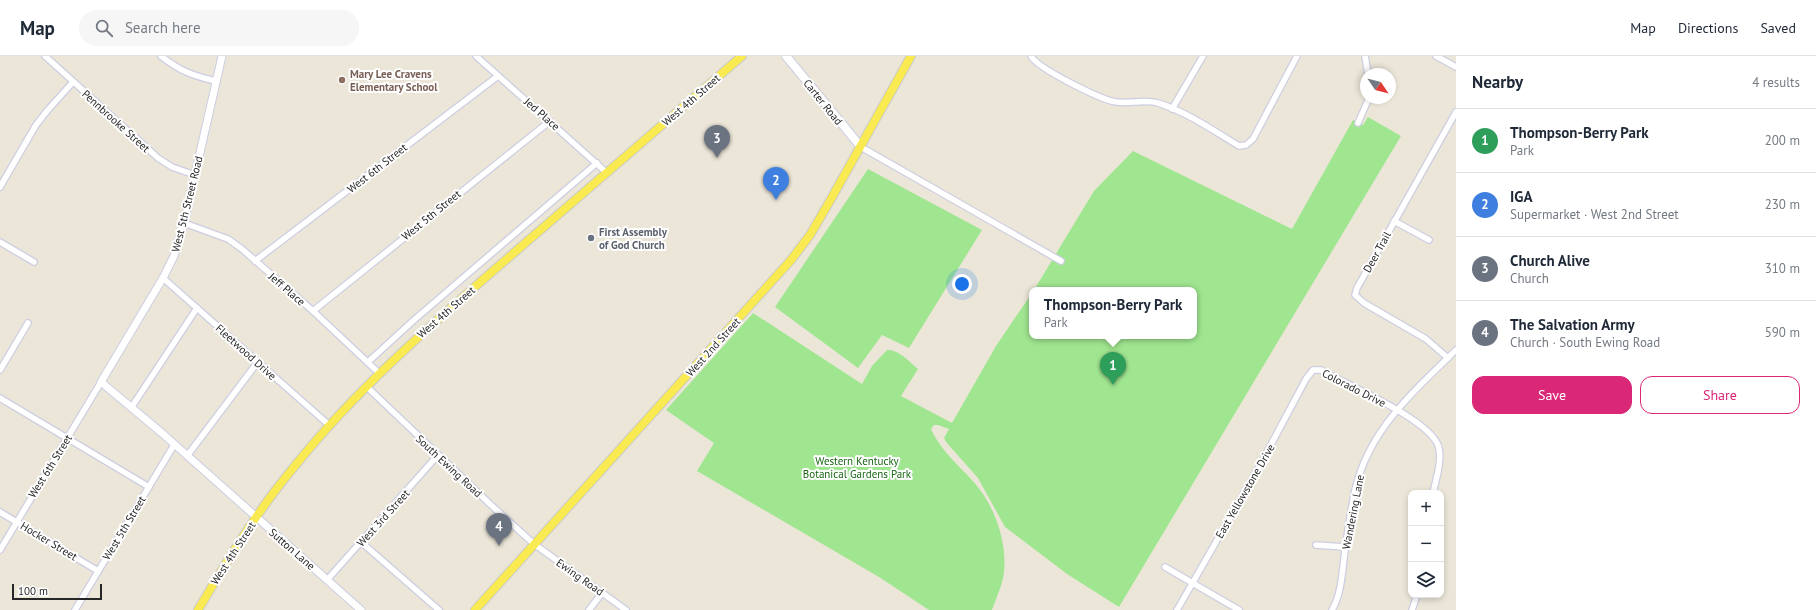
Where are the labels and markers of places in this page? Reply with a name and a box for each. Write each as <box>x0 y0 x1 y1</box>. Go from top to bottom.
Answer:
place label: Mary Lee Cravens Elementary School <box>350 67 438 94</box>
marker: Mary Lee Cravens Elementary School <box>337 75 347 85</box>
pin: 3 <box>704 125 730 158</box>
pin: 2 <box>763 167 789 200</box>
place label: First Assembly of God Church <box>599 225 668 252</box>
marker: First Assembly of God Church <box>586 233 596 243</box>
pin: 1 <box>1100 352 1126 385</box>
pin: 4 <box>486 513 512 546</box>

